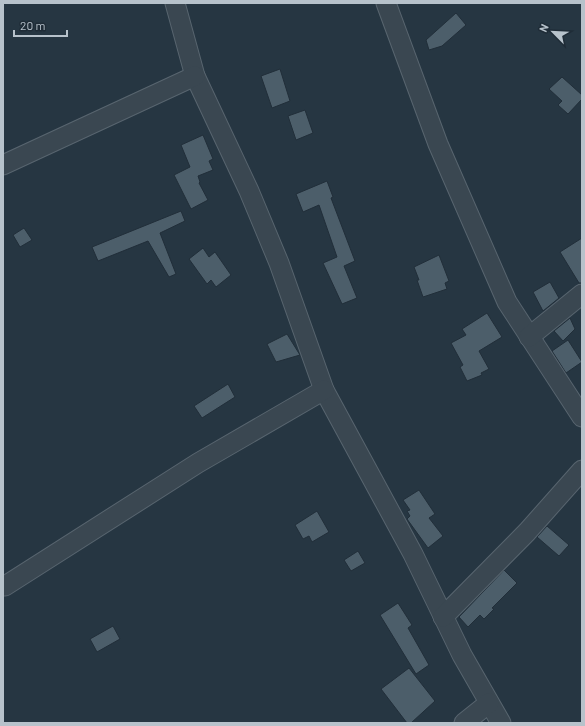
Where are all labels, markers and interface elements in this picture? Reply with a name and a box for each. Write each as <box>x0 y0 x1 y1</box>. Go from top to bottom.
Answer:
scale bar <box>14 12 67 38</box>
north arrow <box>533 12 573 52</box>
text: 20 m <box>20 18 46 32</box>
text: N <box>536 22 551 34</box>

